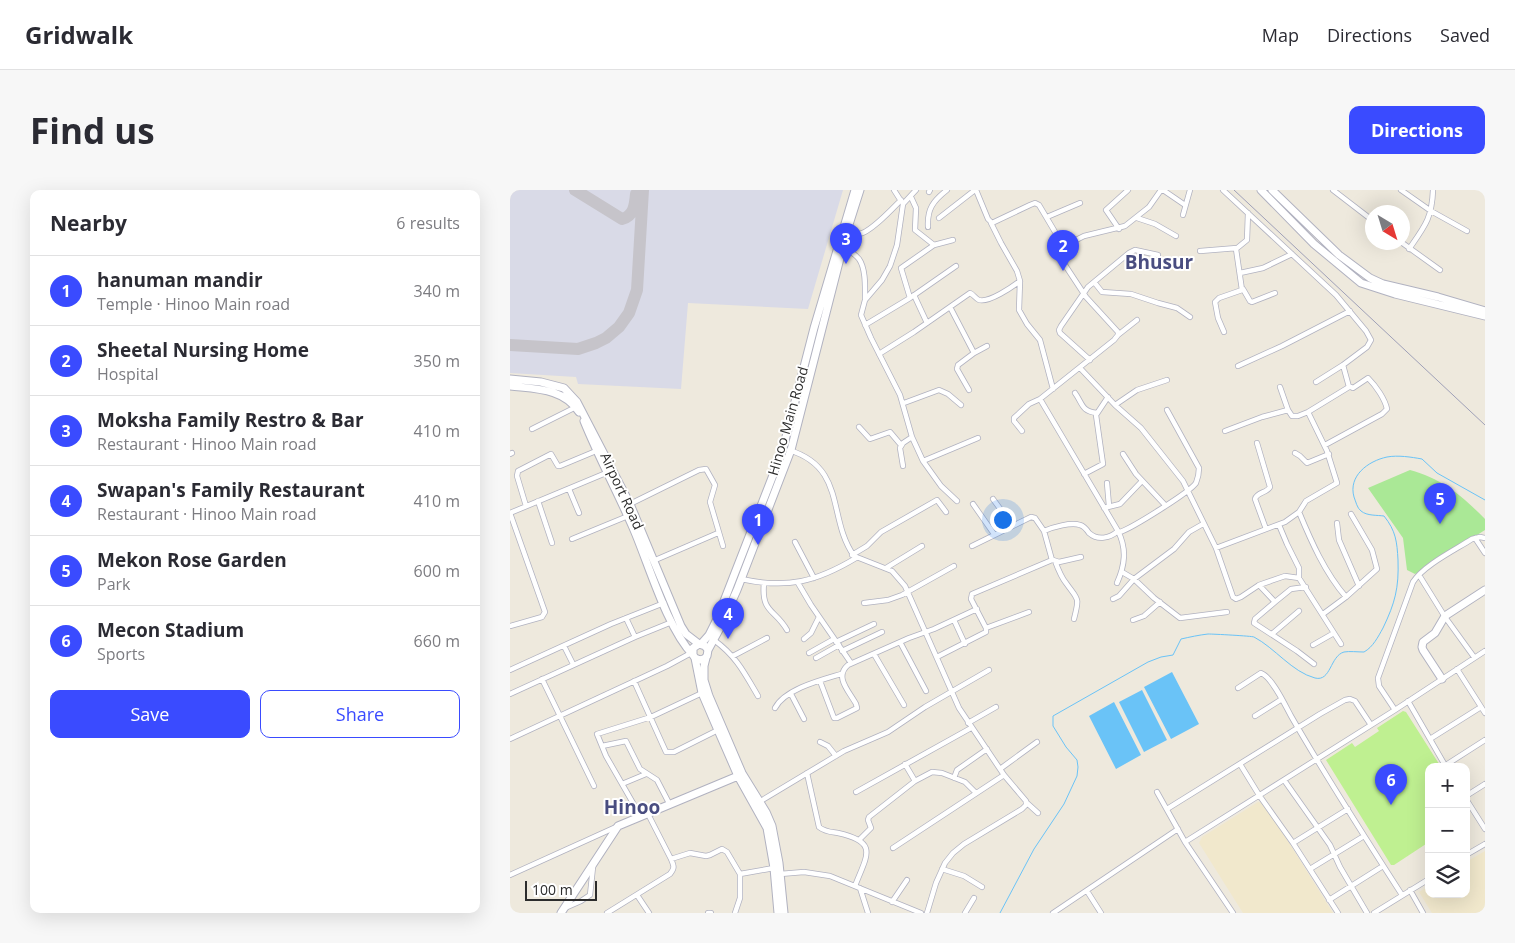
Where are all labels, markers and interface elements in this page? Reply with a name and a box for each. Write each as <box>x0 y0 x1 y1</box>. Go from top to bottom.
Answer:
text: Gridwalk <box>25 18 133 51</box>
text: Map <box>1262 23 1299 47</box>
text: Directions <box>1327 23 1412 47</box>
text: Saved <box>1440 23 1490 47</box>
button: Directions <box>1349 106 1485 154</box>
text: Find us <box>30 107 155 154</box>
north arrow <box>1365 205 1410 250</box>
text: Nearby <box>50 209 127 237</box>
text: 6 results <box>396 212 460 234</box>
pin: 3 <box>830 223 862 264</box>
pin: 2 <box>1047 230 1079 271</box>
district label: Bhusur <box>1125 249 1194 275</box>
text: hanuman mandir <box>97 267 263 293</box>
text: 1 <box>61 280 71 302</box>
text: 340 m <box>414 280 460 302</box>
text: Temple · Hinoo Main road <box>97 293 290 315</box>
text: Sheetal Nursing Home <box>97 337 309 363</box>
text: 2 <box>61 350 71 372</box>
text: 350 m <box>414 350 460 372</box>
text: Hospital <box>97 363 159 385</box>
street label: Hinoo Main Road <box>763 364 812 478</box>
text: Moksha Family Restro & Bar <box>97 407 364 433</box>
text: 3 <box>61 420 71 442</box>
text: 410 m <box>414 420 460 442</box>
text: Restaurant · Hinoo Main road <box>97 433 317 455</box>
street label: Airport Road <box>596 449 649 532</box>
text: Swapan's Family Restaurant <box>97 477 365 503</box>
pin: 5 <box>1424 483 1456 524</box>
text: 4 <box>61 490 71 512</box>
text: 410 m <box>414 490 460 512</box>
text: Restaurant · Hinoo Main road <box>97 503 317 525</box>
pin: 1 <box>742 504 774 545</box>
your location <box>990 507 1016 533</box>
text: Mekon Rose Garden <box>97 547 287 573</box>
text: 5 <box>61 560 71 582</box>
text: 600 m <box>414 560 460 582</box>
text: Park <box>97 573 130 595</box>
pin: 4 <box>712 598 744 639</box>
text: Mecon Stadium <box>97 617 244 643</box>
text: 6 <box>61 630 71 652</box>
text: 660 m <box>414 630 460 652</box>
text: Sports <box>97 643 145 665</box>
button: Save <box>50 690 250 738</box>
button: Share <box>260 690 460 738</box>
map controls <box>1425 763 1470 898</box>
button: + <box>1425 763 1470 808</box>
pin: 6 <box>1375 764 1407 805</box>
district label: Hinoo <box>604 794 660 820</box>
button: − <box>1425 808 1470 853</box>
button: layers <box>1425 853 1470 898</box>
scale bar <box>525 878 598 901</box>
text: 100 m <box>532 880 573 899</box>

